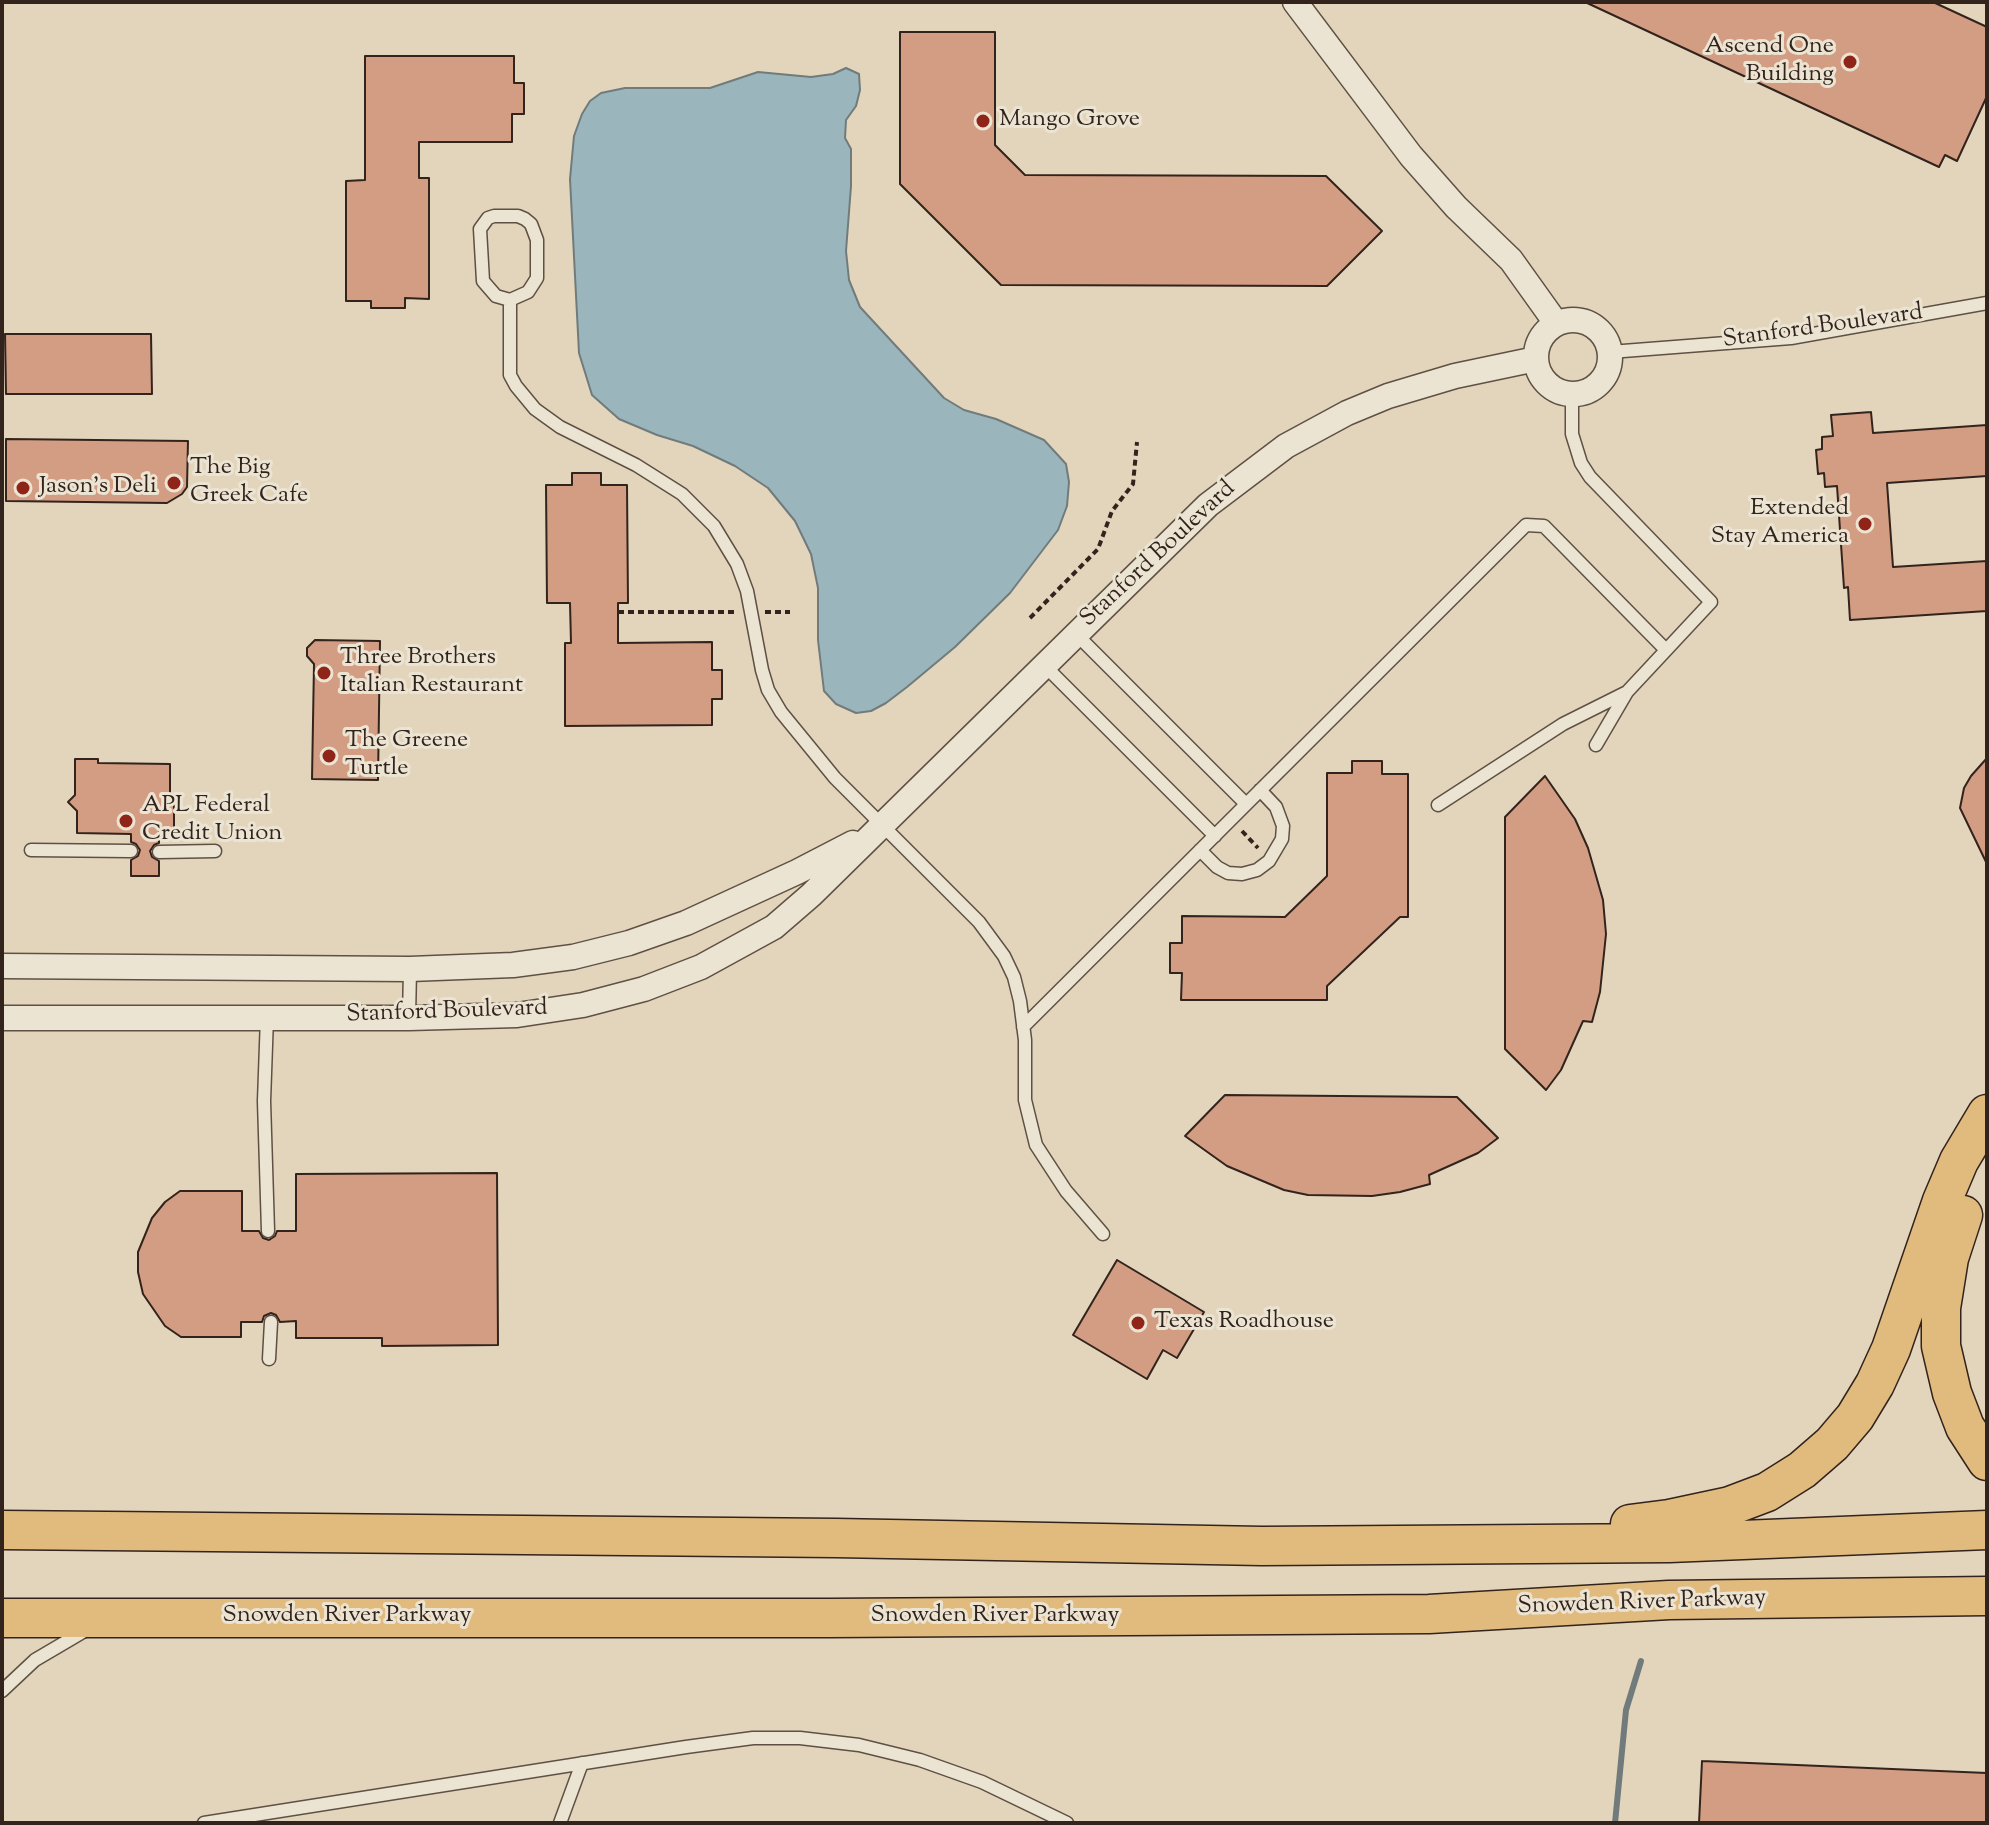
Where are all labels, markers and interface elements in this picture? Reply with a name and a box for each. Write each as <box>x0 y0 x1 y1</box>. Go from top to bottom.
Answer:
place label: Ascend One Building <box>1705 34 1834 90</box>
marker: Ascend One Building <box>1841 53 1859 71</box>
place label: Mango Grove <box>999 107 1140 135</box>
marker: Mango Grove <box>974 112 992 130</box>
street label: Stanford Boulevard <box>1721 300 1925 356</box>
place label: The Big Greek Cafe <box>190 455 308 511</box>
place label: Jason's Deli <box>39 474 157 502</box>
marker: The Big Greek Cafe <box>165 474 183 492</box>
street label: Stanford Boulevard <box>1075 476 1243 634</box>
marker: Jason's Deli <box>14 479 32 497</box>
place label: Extended Stay America <box>1711 496 1849 552</box>
marker: Extended Stay America <box>1856 515 1874 533</box>
place label: Three Brothers Italian Restaurant <box>340 645 523 701</box>
marker: Three Brothers Italian Restaurant <box>315 664 333 682</box>
place label: The Greene Turtle <box>345 728 468 784</box>
marker: The Greene Turtle <box>320 747 338 765</box>
place label: APL Federal Credit Union <box>142 793 283 849</box>
marker: APL Federal Credit Union <box>117 812 135 830</box>
street label: Stanford Boulevard <box>346 995 548 1031</box>
place label: Texas Roadhouse <box>1154 1309 1334 1337</box>
marker: Texas Roadhouse <box>1129 1314 1147 1332</box>
street label: Snowden River Parkway <box>1517 1585 1767 1623</box>
street label: Snowden River Parkway <box>223 1603 471 1631</box>
street label: Snowden River Parkway <box>871 1603 1119 1631</box>

